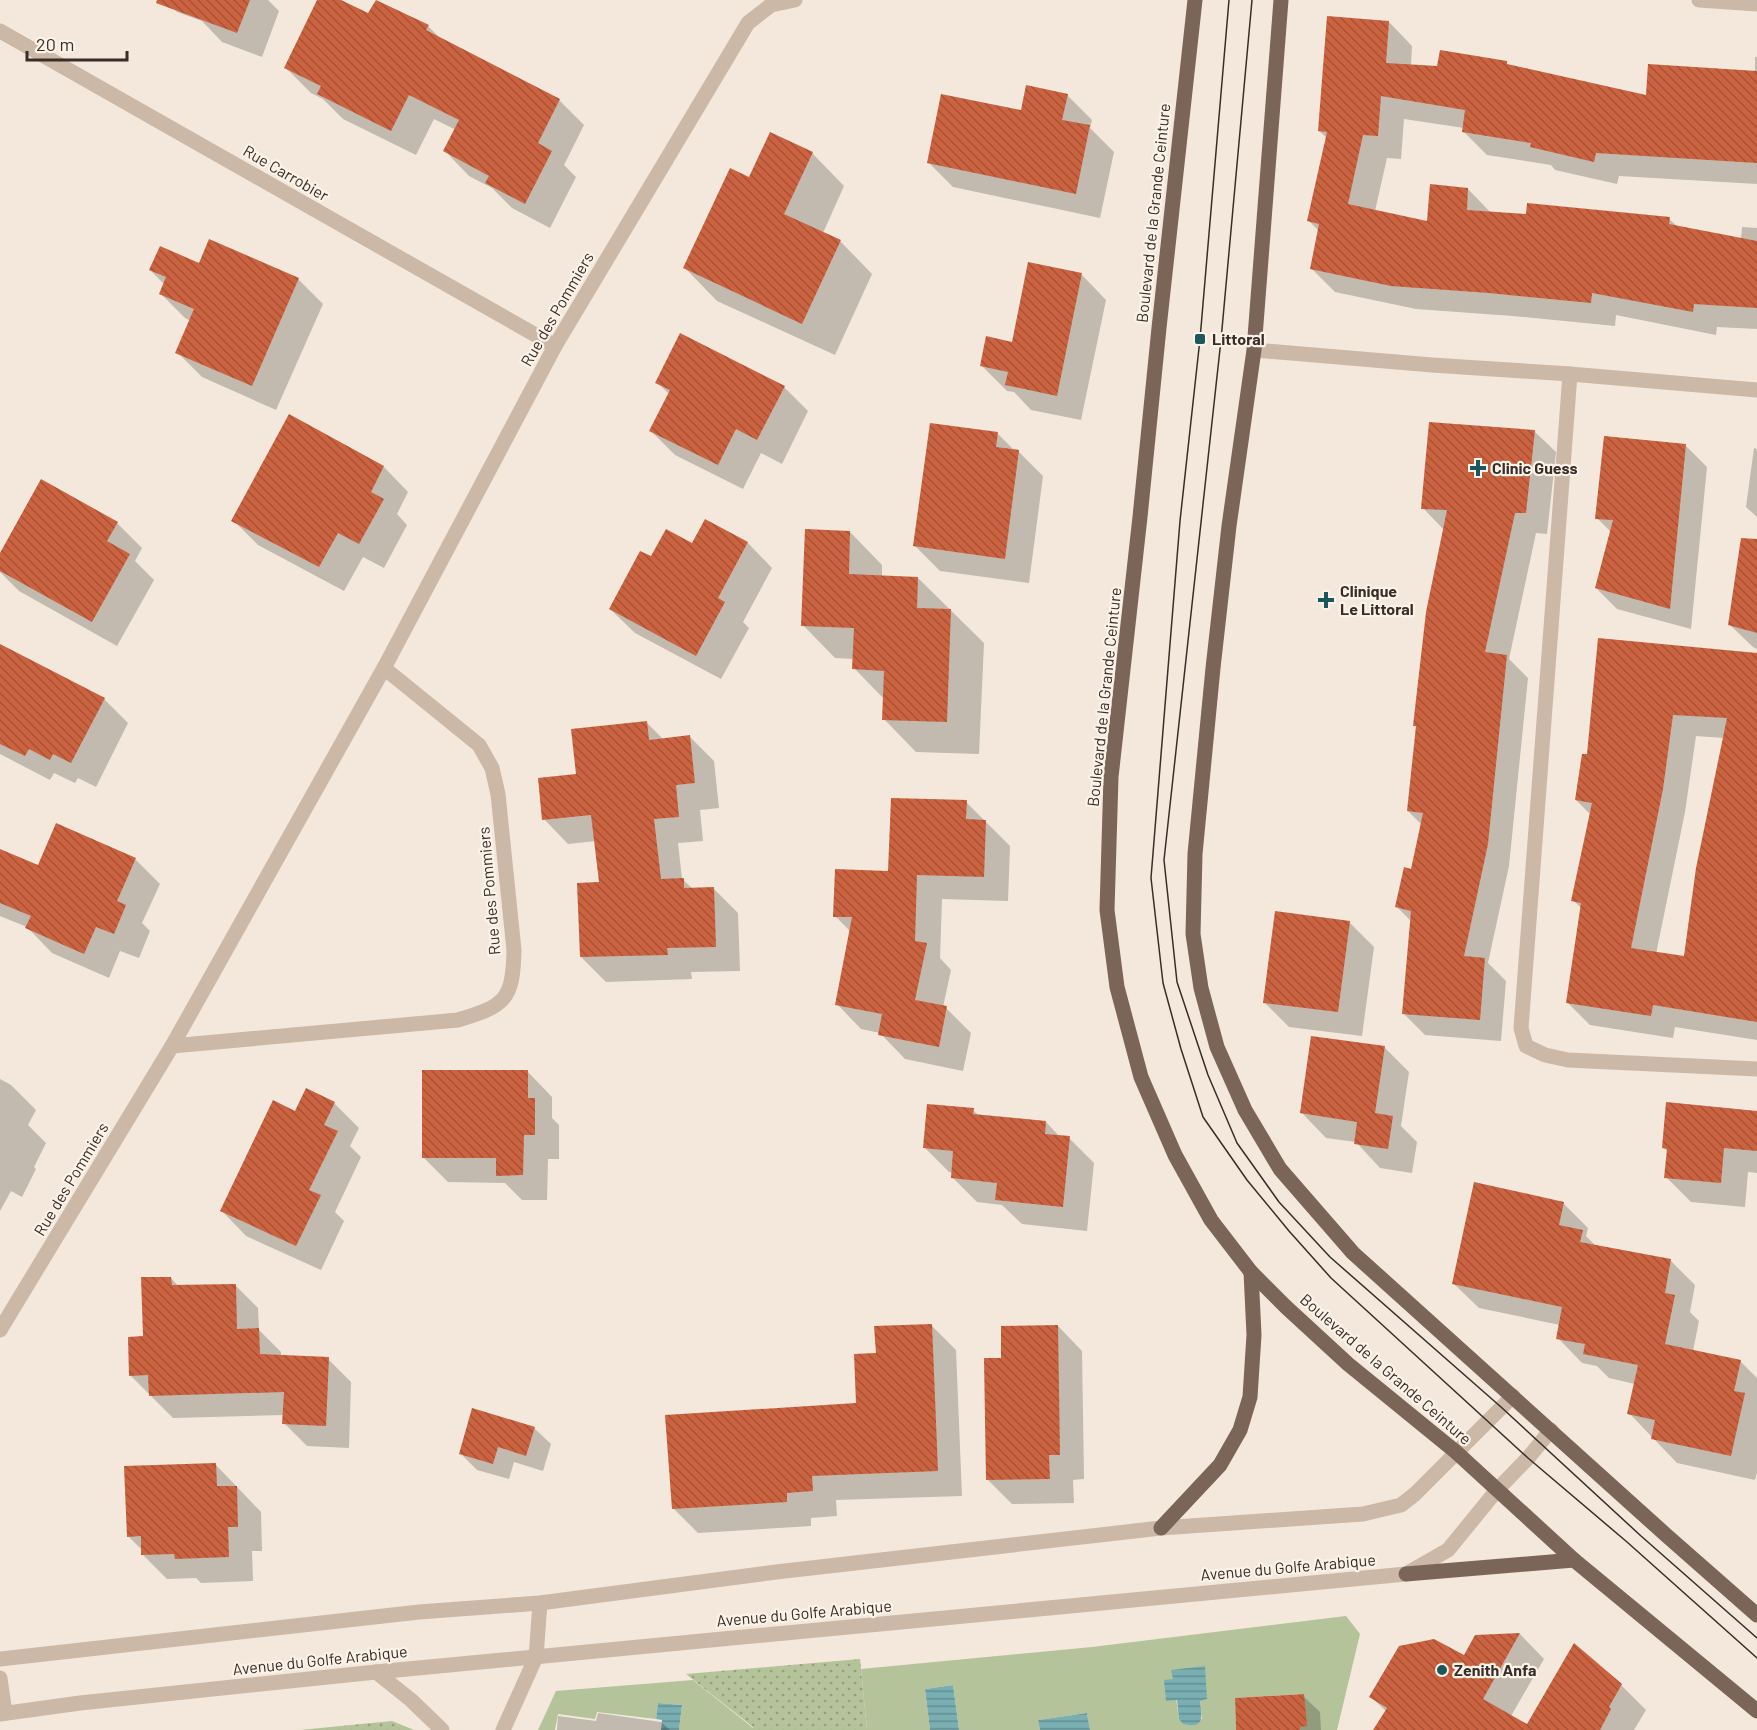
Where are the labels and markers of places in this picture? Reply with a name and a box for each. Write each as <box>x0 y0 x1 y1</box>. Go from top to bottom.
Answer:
place label: Littoral <box>1212 329 1265 348</box>
marker: Littoral <box>1193 332 1207 346</box>
place label: Clinic Guess <box>1492 458 1577 477</box>
marker: Clinic Guess <box>1469 459 1487 477</box>
place label: Clinique Le Littoral <box>1340 581 1414 618</box>
marker: Clinique Le Littoral <box>1317 591 1335 609</box>
place label: Zenith Anfa <box>1454 1660 1537 1679</box>
marker: Zenith Anfa <box>1435 1663 1449 1677</box>

